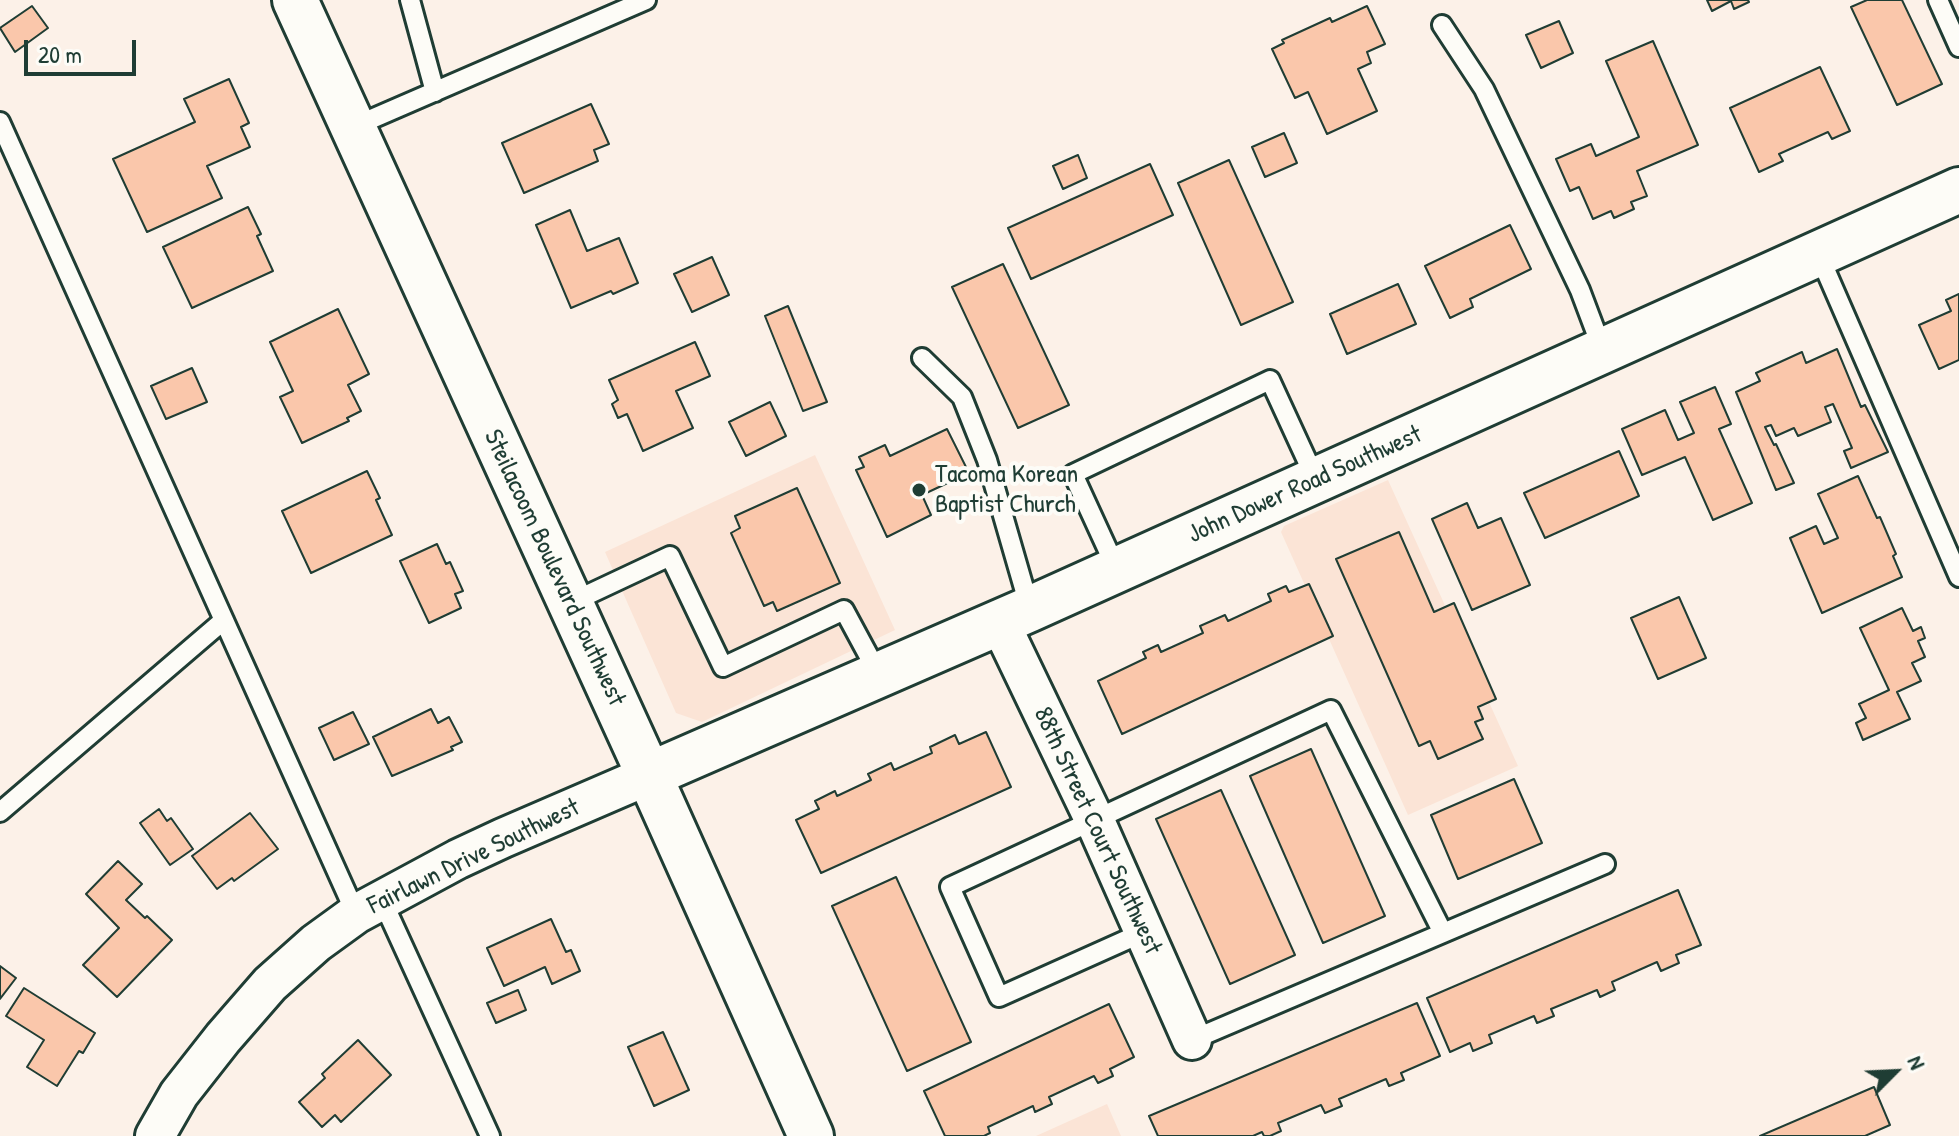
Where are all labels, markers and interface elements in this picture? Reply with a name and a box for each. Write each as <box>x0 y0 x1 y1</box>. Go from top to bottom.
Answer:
scale bar <box>28 24 140 74</box>
text: 20 m <box>38 38 82 70</box>
street label: John Dower Road Southwest <box>1183 419 1427 551</box>
street label: Steilacoom Boulevard Southwest <box>476 425 632 711</box>
place label: Tacoma Korean Baptist Church <box>935 459 1078 520</box>
marker: Tacoma Korean Baptist Church <box>910 481 928 499</box>
street label: 88th Street Court Southwest <box>1026 703 1168 959</box>
street label: Fairlawn Drive Southwest <box>363 792 585 922</box>
north arrow <box>1855 1032 1935 1112</box>
text: N <box>1901 1051 1933 1074</box>

